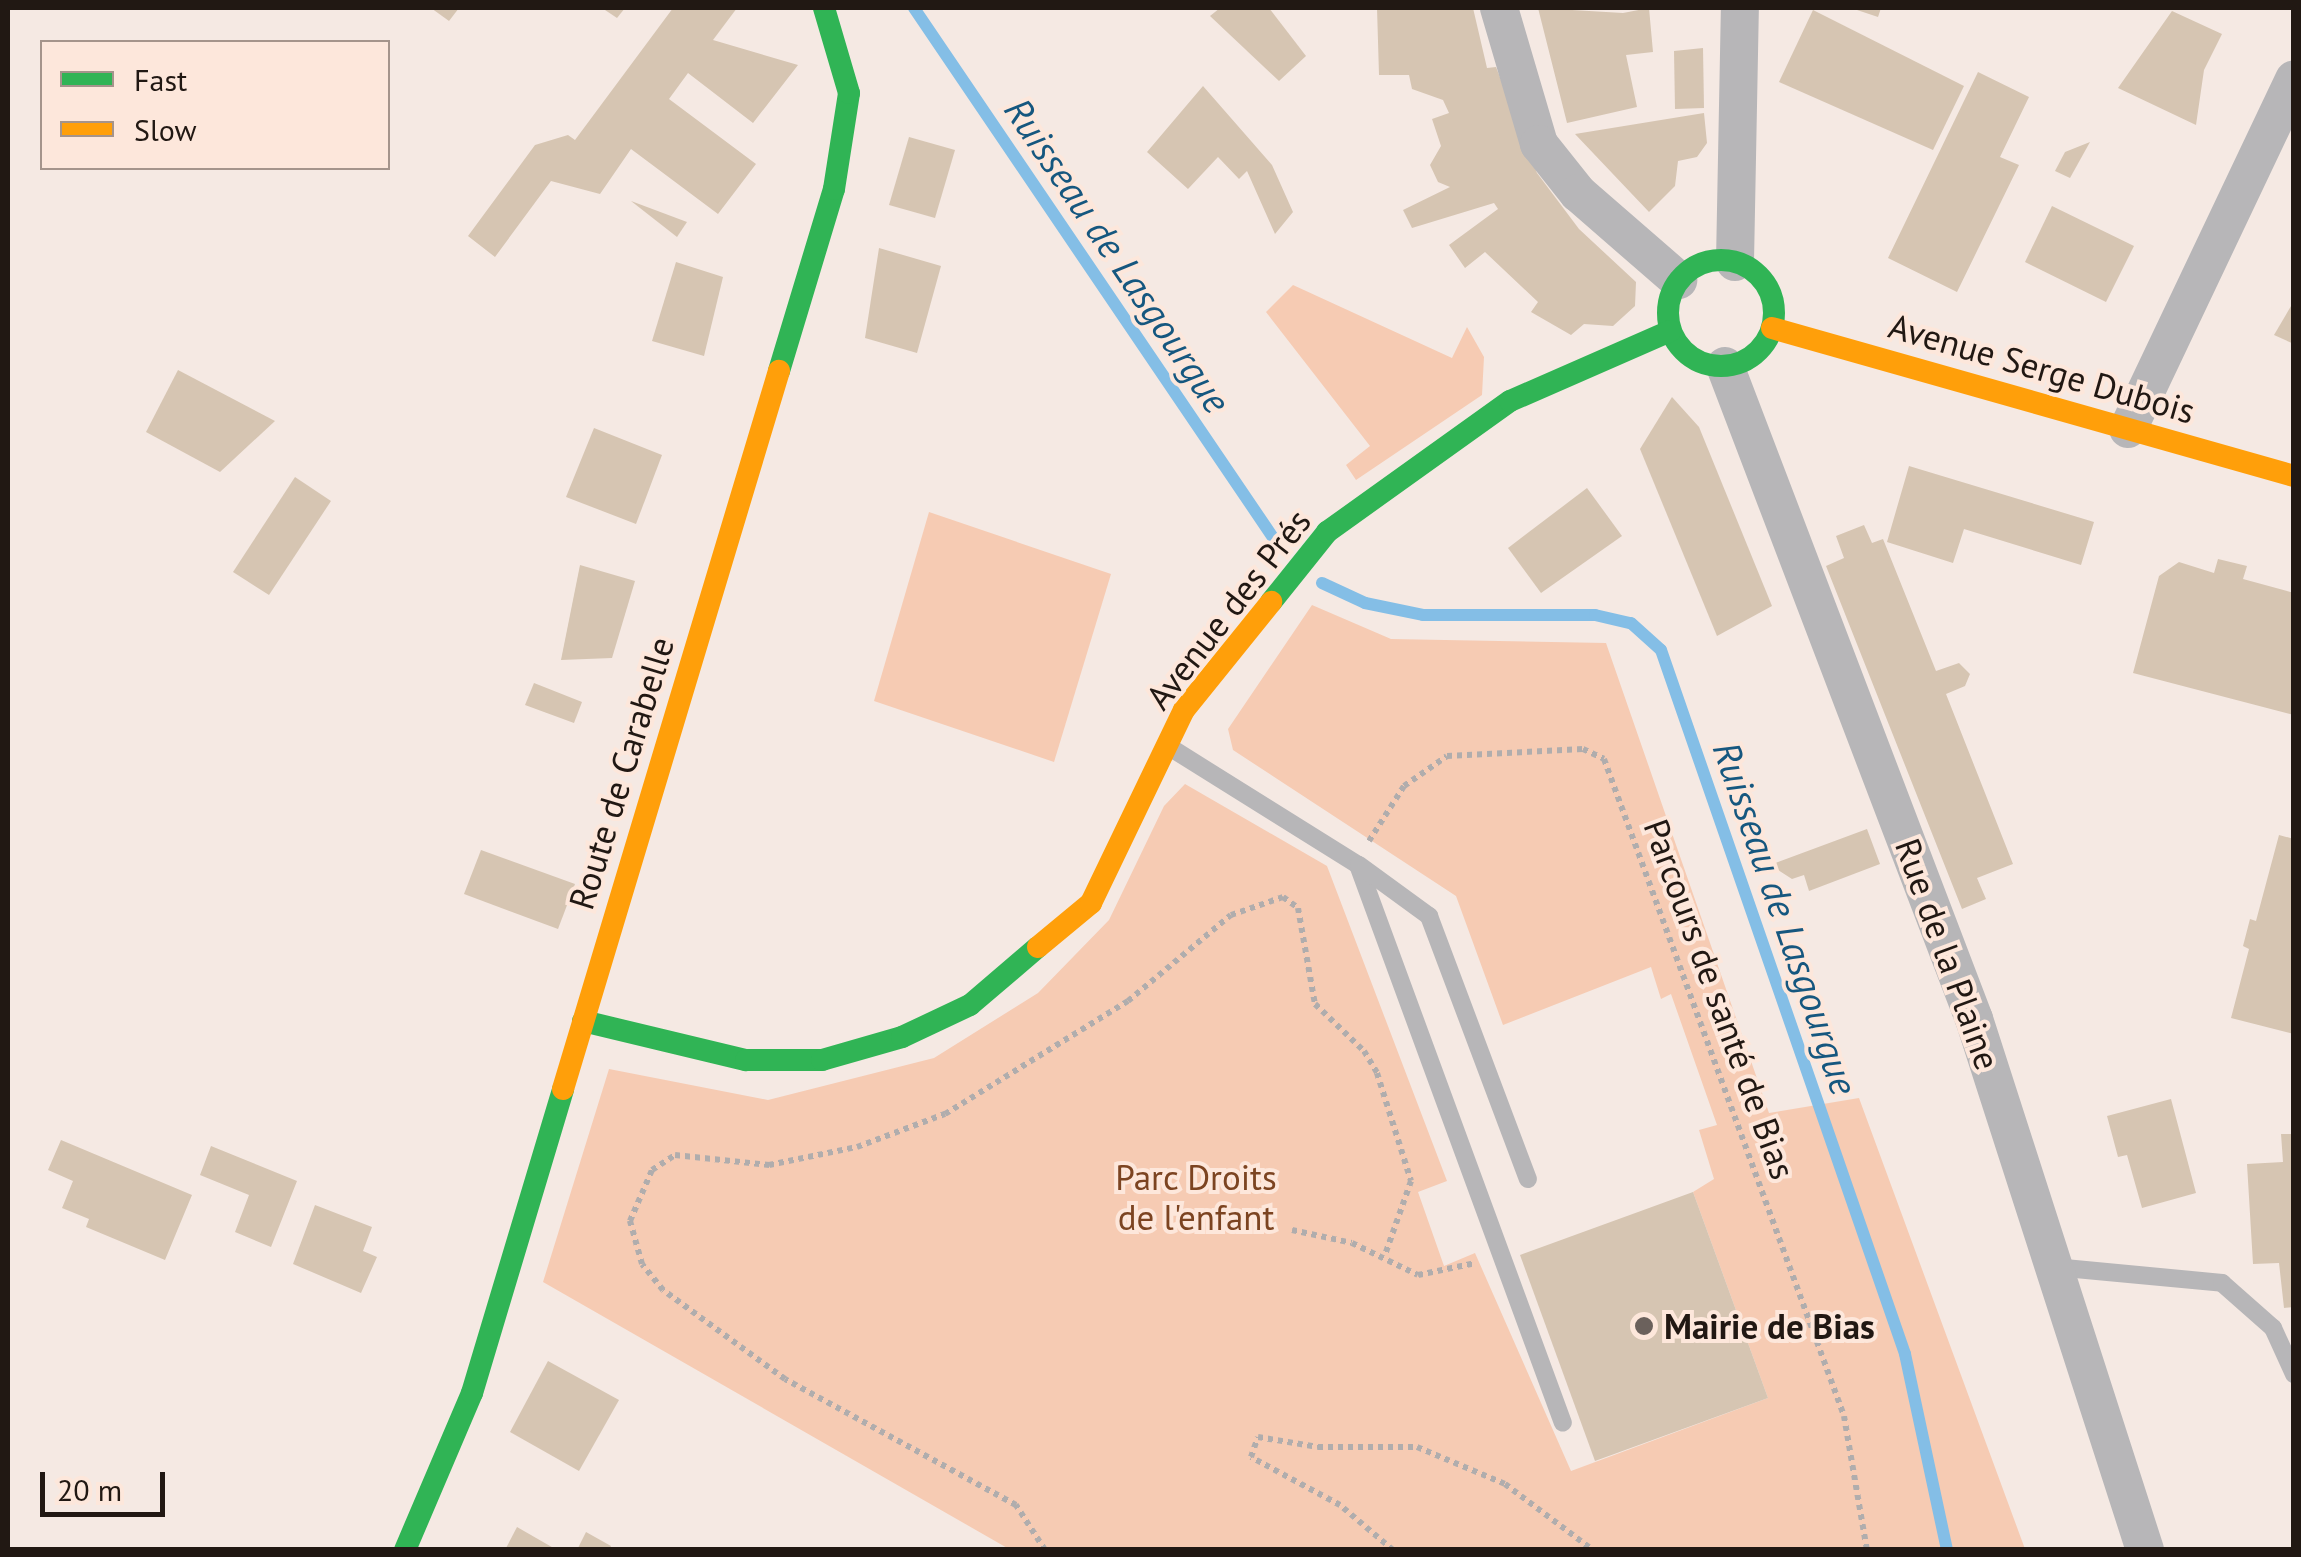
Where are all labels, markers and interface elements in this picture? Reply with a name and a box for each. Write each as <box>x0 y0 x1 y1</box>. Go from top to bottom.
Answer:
legend <box>40 40 390 170</box>
text: Fast <box>134 60 187 99</box>
water label: Ruisseau de Lasgourgue <box>996 89 1240 421</box>
text: Slow <box>134 110 197 149</box>
street label: Avenue Serge Dubois <box>1884 304 2200 432</box>
street label: Avenue des Prés <box>1137 501 1319 717</box>
street label: Route de Carabelle <box>560 632 682 914</box>
water label: Ruisseau de Lasgourgue <box>1704 736 1868 1100</box>
street label: Parcours de santé de Bias <box>1635 813 1805 1185</box>
street label: Rue de la Plaine <box>1887 833 2009 1075</box>
park label: Parc Droits de l'enfant <box>1115 1156 1277 1238</box>
place label: Mairie de Bias <box>1664 1305 1875 1347</box>
marker: Mairie de Bias <box>1633 1315 1655 1337</box>
scale bar <box>45 1452 170 1514</box>
text: 20 m <box>57 1470 122 1509</box>

